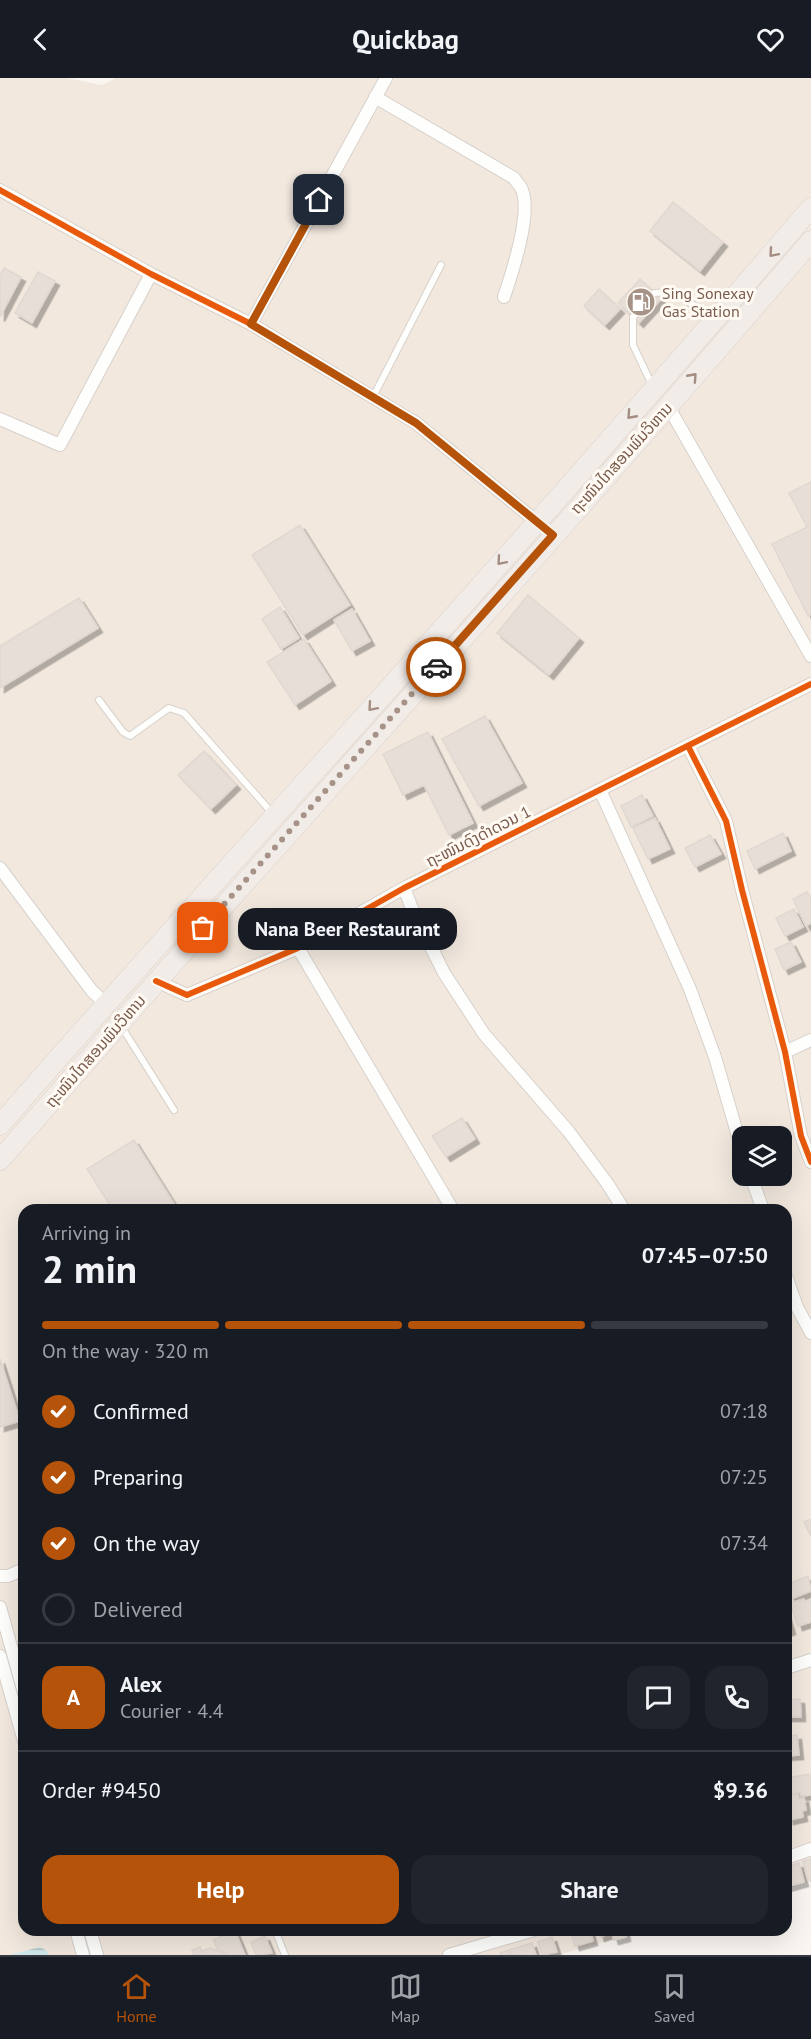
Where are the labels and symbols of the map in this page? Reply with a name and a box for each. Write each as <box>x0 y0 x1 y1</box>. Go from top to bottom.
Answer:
pin <box>293 174 344 225</box>
one-way arrow <box>769 246 780 257</box>
place label: Sing Sonexay Gas Station <box>662 283 754 321</box>
fuel station icon: Sing Sonexay Gas Station <box>625 286 657 318</box>
one-way arrow <box>686 374 697 384</box>
street label: ຖະໜົນໄກສອນພົມວິຫານ <box>566 398 676 518</box>
one-way arrow <box>627 408 638 419</box>
one-way arrow <box>497 554 508 565</box>
courier <box>406 637 466 697</box>
one-way arrow <box>368 700 379 711</box>
street label: ຖະໜົນດົງດຳດວນ 1 <box>422 801 534 871</box>
pin <box>177 902 228 953</box>
callout: Nana Beer Restaurant <box>239 907 458 949</box>
street label: ຖະໜົນໄກສອນພົມວິຫານ <box>40 990 150 1112</box>

